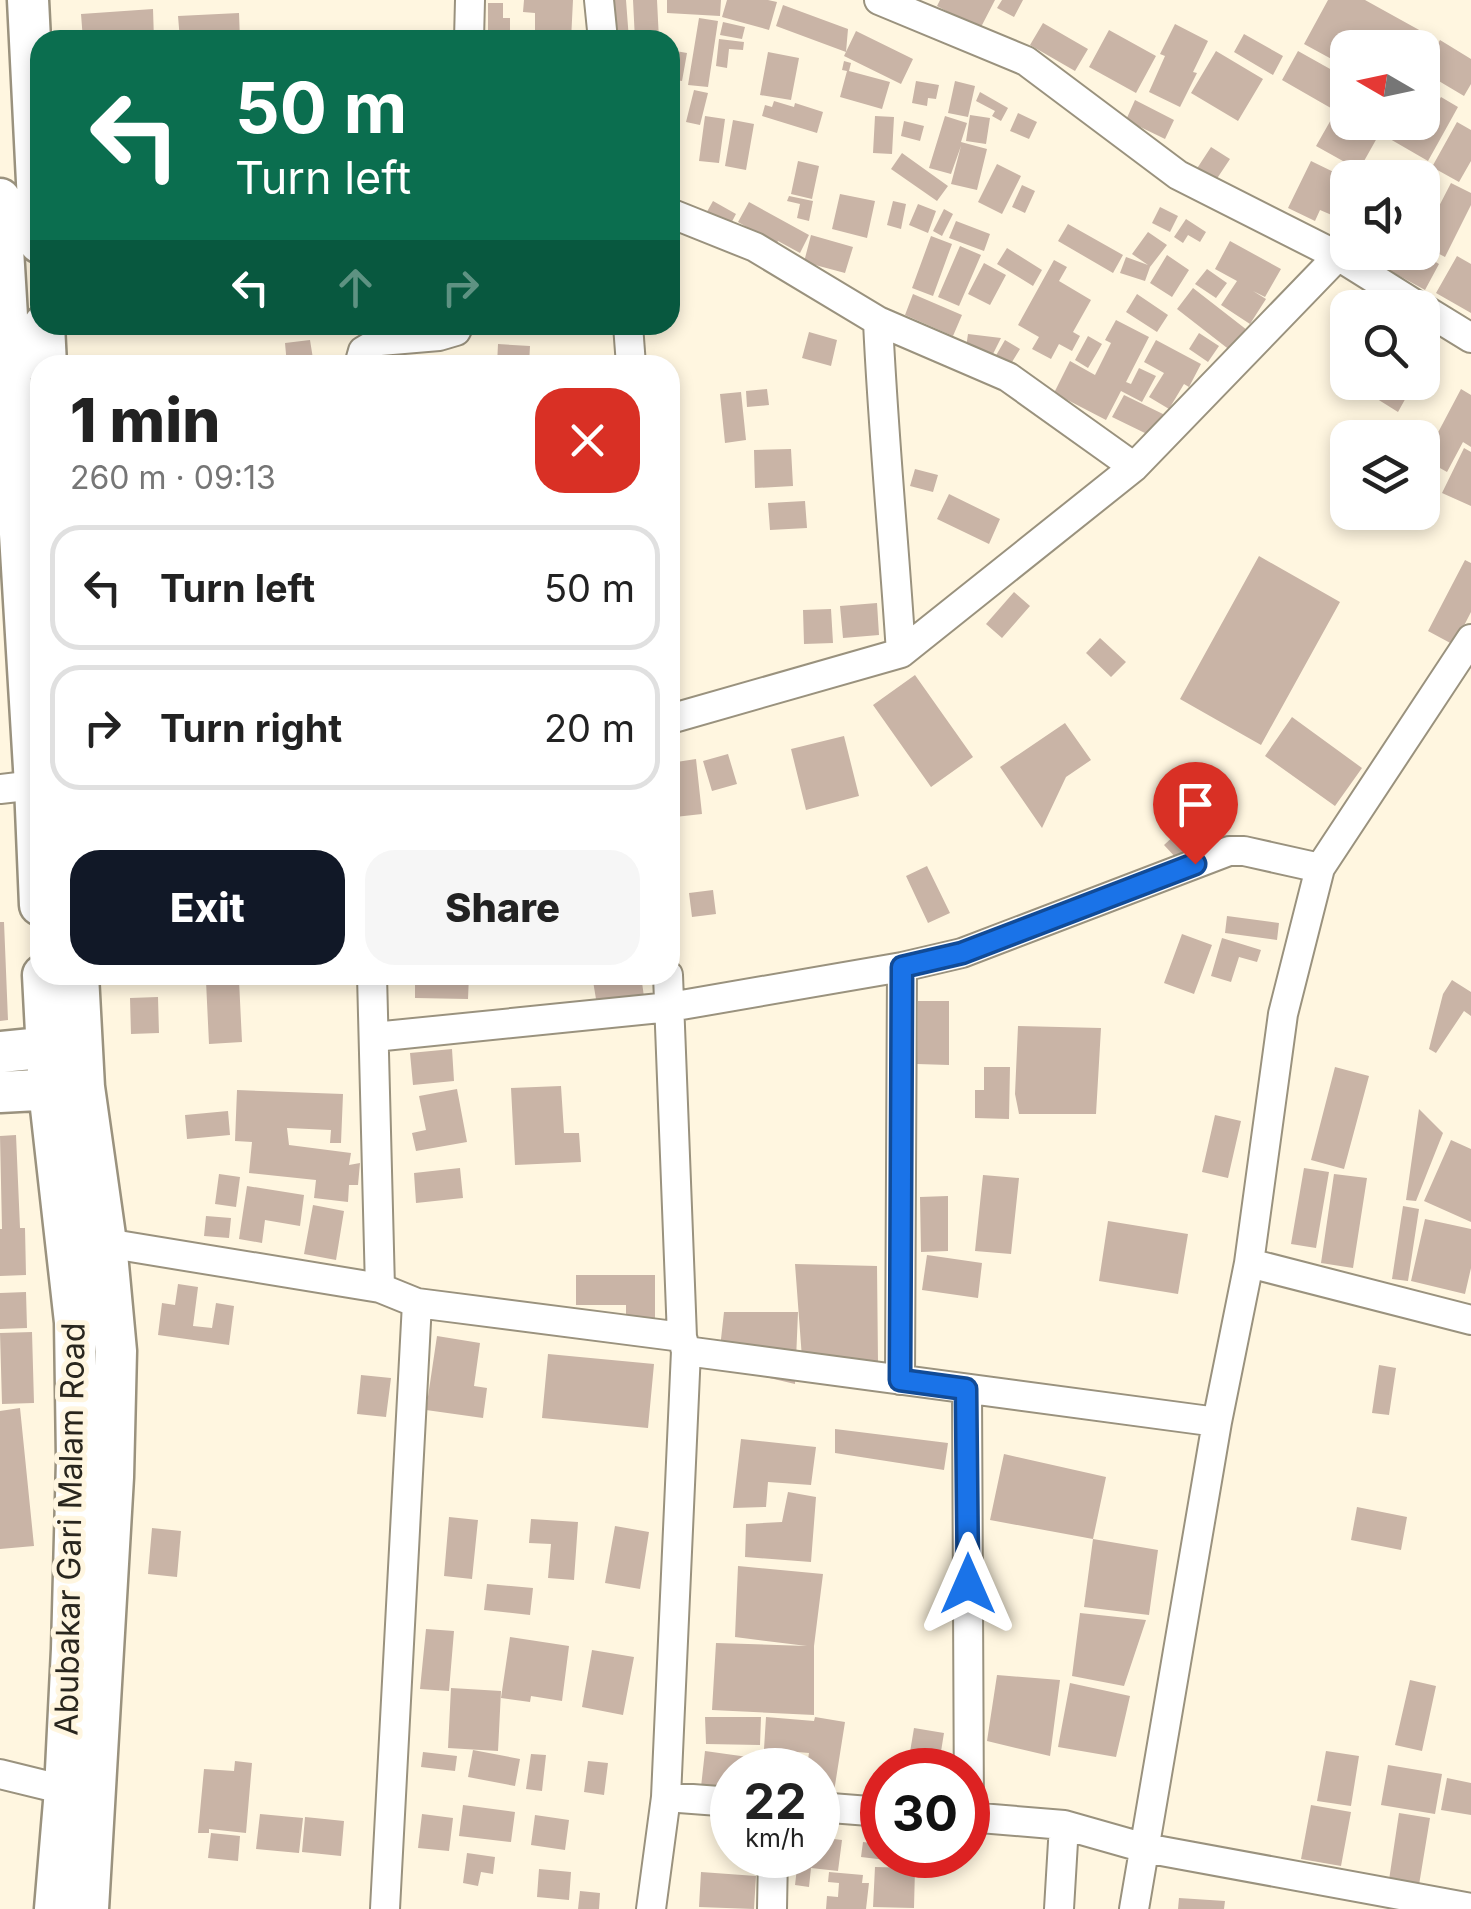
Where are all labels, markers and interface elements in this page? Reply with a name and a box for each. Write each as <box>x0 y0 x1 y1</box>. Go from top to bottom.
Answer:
north arrow <box>1330 30 1440 140</box>
map controls <box>1330 30 1440 530</box>
text: 50 m <box>235 65 407 150</box>
icon: left <box>70 70 200 200</box>
text: Turn left <box>235 150 411 205</box>
button: sound <box>1330 160 1440 270</box>
icon: left <box>223 260 278 315</box>
icon: ahead <box>328 260 383 315</box>
icon: right <box>433 260 488 315</box>
button: search <box>1330 290 1440 400</box>
text: 1 min <box>70 384 220 456</box>
button: close <box>535 388 640 493</box>
button: layers <box>1330 420 1440 530</box>
text: 260 m · 09:13 <box>70 458 276 497</box>
icon: left <box>75 560 130 615</box>
text: Turn left <box>160 565 315 611</box>
text: 50 m <box>544 565 635 611</box>
icon: right <box>75 700 130 755</box>
text: Turn right <box>160 705 342 751</box>
text: 20 m <box>544 705 635 751</box>
pin <box>1153 762 1238 865</box>
icon: arrive <box>1168 777 1223 832</box>
button: Exit <box>70 850 345 965</box>
button: Share <box>365 850 640 965</box>
street label: Abubakar Gari Malam Road <box>46 1322 93 1736</box>
position arrow <box>916 1532 1020 1636</box>
speed limit sign: 30 <box>860 1748 990 1878</box>
text: 22 <box>744 1771 807 1831</box>
text: km/h <box>745 1823 805 1853</box>

